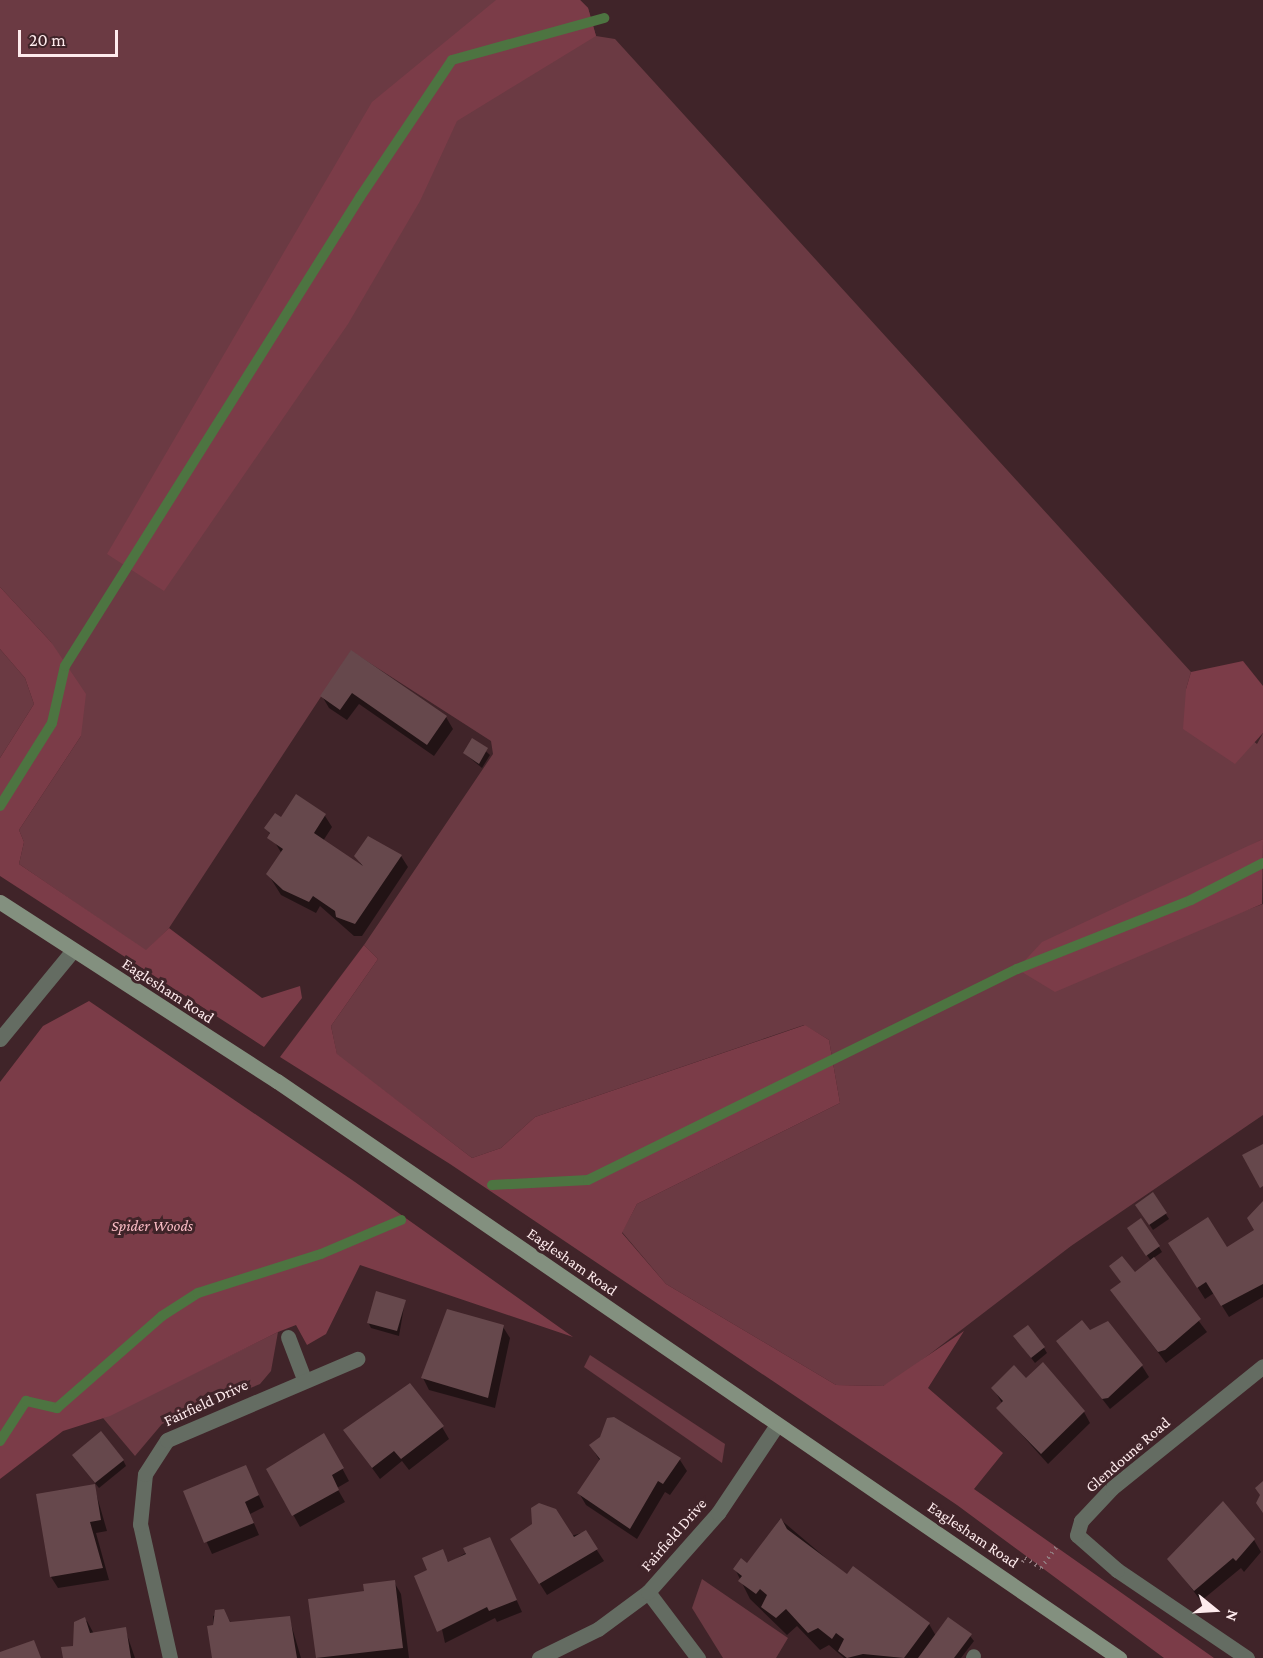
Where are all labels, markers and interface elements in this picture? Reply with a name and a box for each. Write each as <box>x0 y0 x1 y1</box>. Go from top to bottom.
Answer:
scale bar <box>21 18 122 56</box>
text: 20 m <box>29 30 66 50</box>
street label: Eaglesham Road <box>118 954 218 1028</box>
park label: Spider Woods <box>111 1216 193 1236</box>
street label: Eaglesham Road <box>523 1224 621 1300</box>
street label: Fairfield Drive <box>161 1375 251 1431</box>
street label: Glendoune Road <box>1082 1413 1174 1497</box>
street label: Fairfield Drive <box>637 1494 711 1576</box>
street label: Eaglesham Road <box>924 1498 1022 1572</box>
north arrow <box>1185 1580 1245 1640</box>
text: N <box>1223 1608 1242 1624</box>

